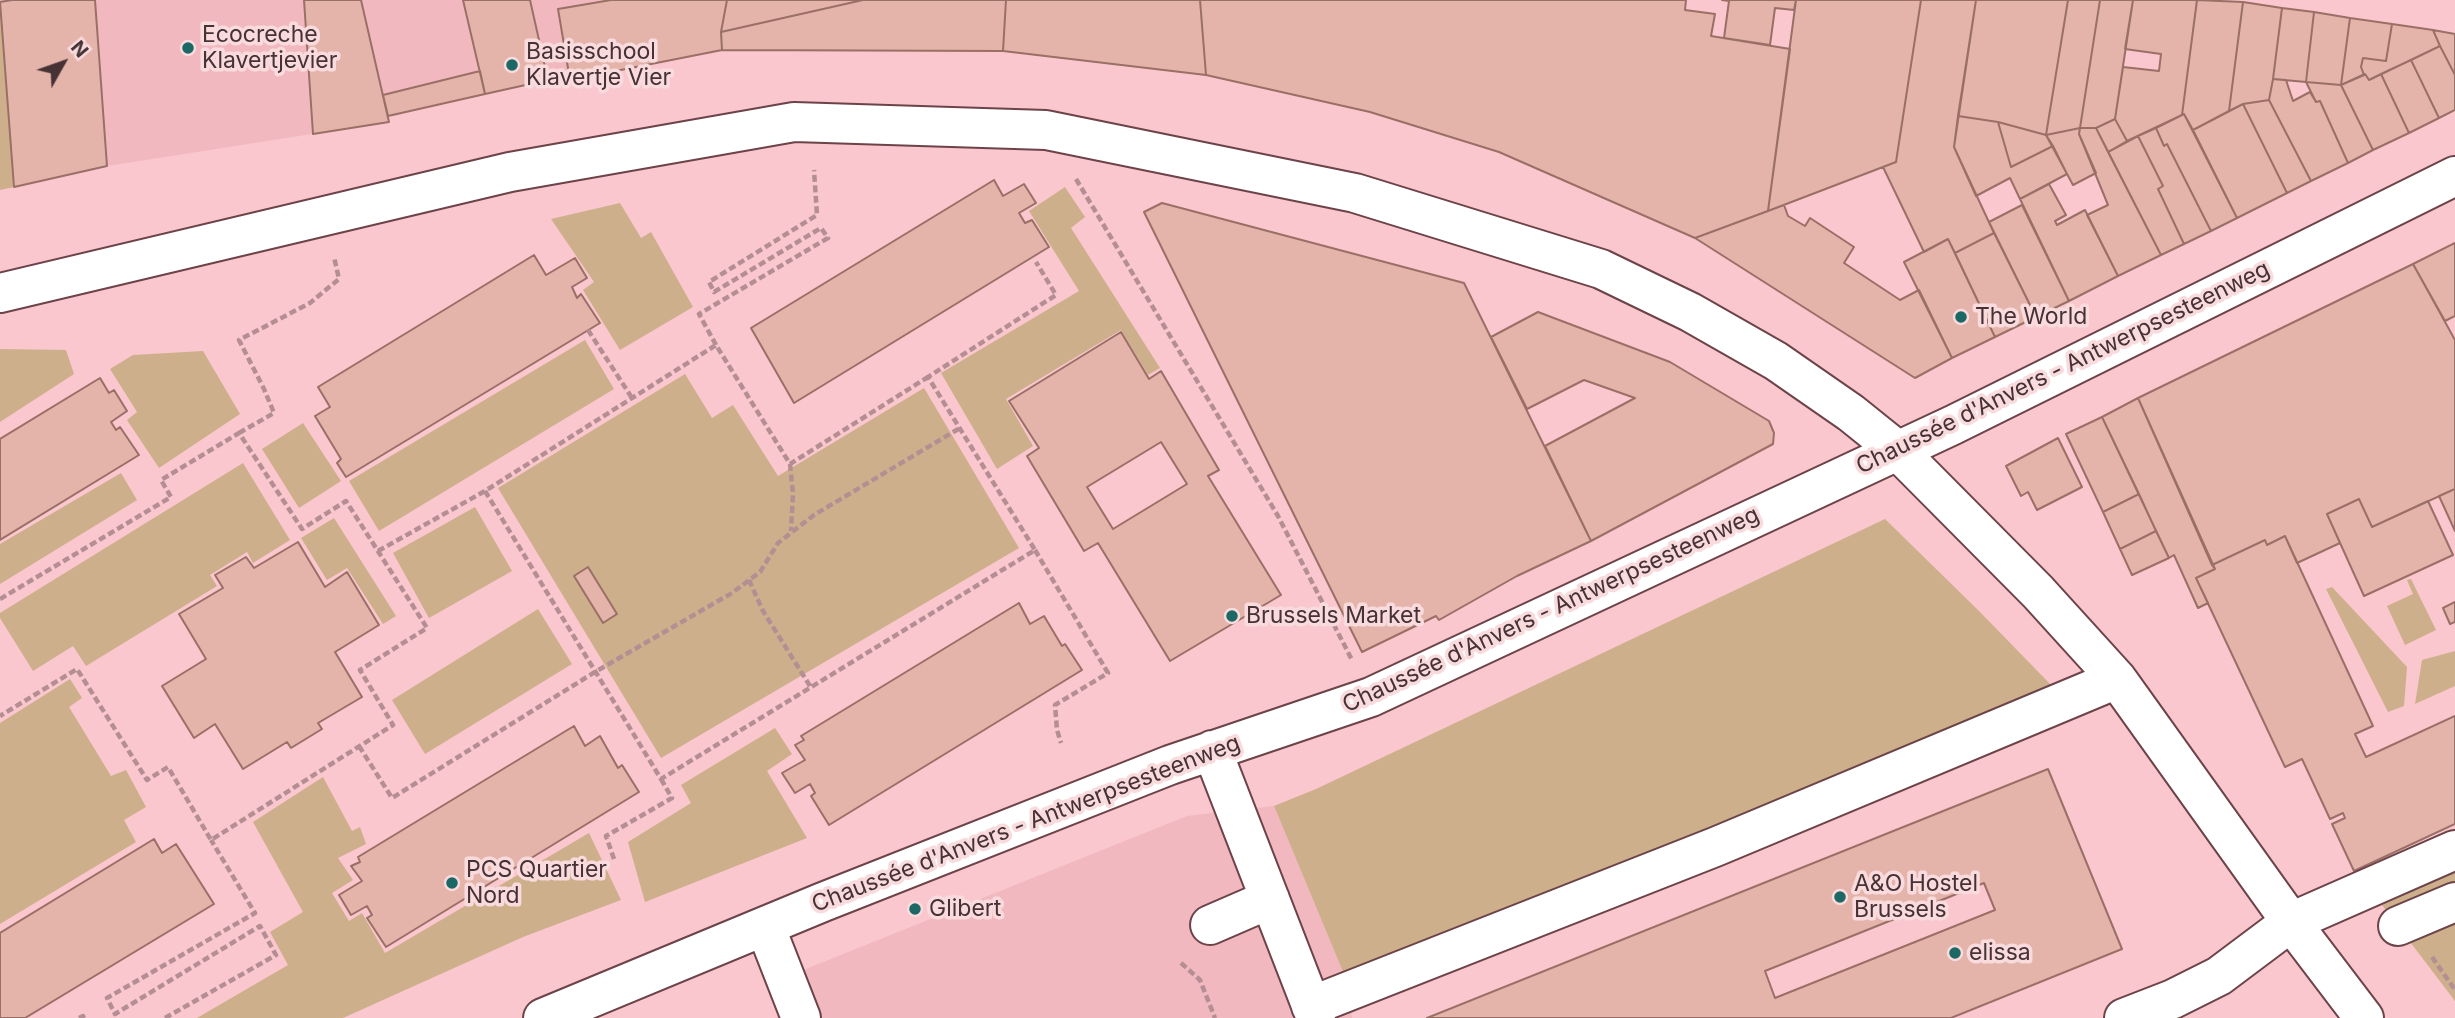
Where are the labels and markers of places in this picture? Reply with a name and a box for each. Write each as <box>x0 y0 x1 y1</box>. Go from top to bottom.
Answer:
place label: Ecocreche Klavertjevier <box>202 21 337 75</box>
place label: Basisschool Klavertje Vier <box>526 38 671 92</box>
marker: Ecocreche Klavertjevier <box>180 40 196 56</box>
marker: Basisschool Klavertje Vier <box>504 57 520 73</box>
place label: The World <box>1975 303 2087 331</box>
marker: The World <box>1953 309 1969 325</box>
place label: Brussels Market <box>1246 602 1421 630</box>
marker: Brussels Market <box>1224 608 1240 624</box>
place label: PCS Quartier Nord <box>466 856 607 910</box>
place label: A&O Hostel Brussels <box>1854 870 1978 924</box>
marker: PCS Quartier Nord <box>444 875 460 891</box>
marker: A&O Hostel Brussels <box>1832 889 1848 905</box>
place label: Glibert <box>929 895 1001 923</box>
marker: Glibert <box>907 901 923 917</box>
place label: elissa <box>1969 939 2031 967</box>
marker: elissa <box>1947 945 1963 961</box>

